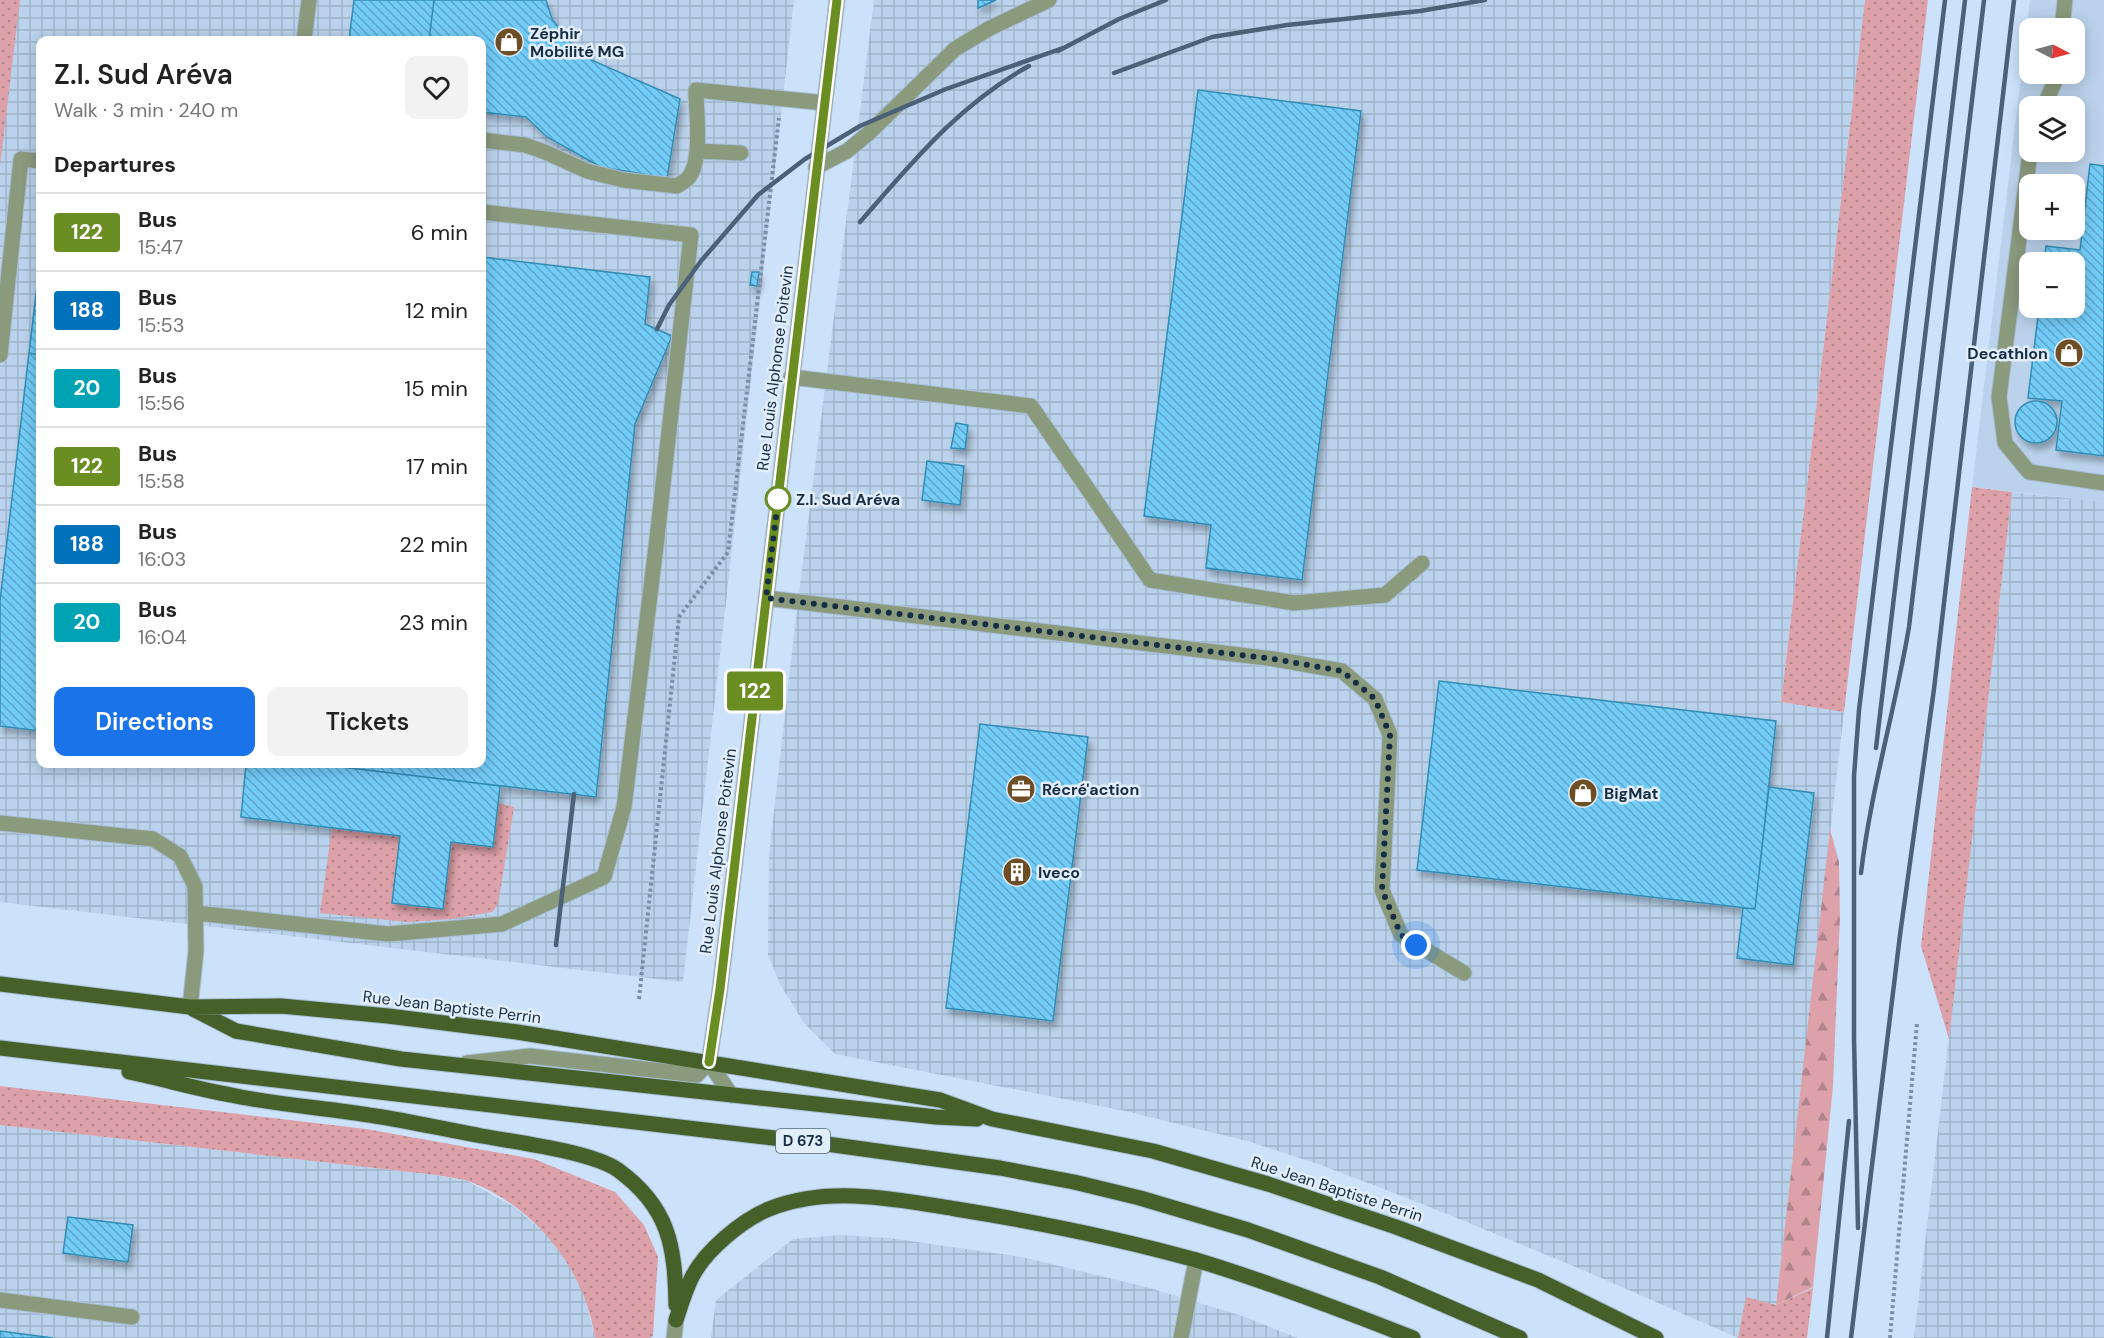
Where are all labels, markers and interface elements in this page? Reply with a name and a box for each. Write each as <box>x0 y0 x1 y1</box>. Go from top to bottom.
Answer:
north arrow <box>2019 18 2085 84</box>
map controls <box>2019 18 2085 318</box>
place label: Zéphir Mobilité MG <box>530 23 624 62</box>
shop icon: Zéphir Mobilité MG <box>493 26 525 58</box>
text: Z.I. Sud Aréva <box>54 56 233 93</box>
button: heart <box>405 56 468 119</box>
button: layers <box>2019 96 2085 162</box>
text: Walk · 3 min · 240 m <box>54 97 238 123</box>
text: Departures <box>54 150 176 179</box>
button: + <box>2019 174 2085 240</box>
text: Bus <box>138 205 177 234</box>
text: 122 <box>71 218 103 246</box>
text: 6 min <box>411 218 468 247</box>
text: 15:47 <box>138 234 183 260</box>
button: − <box>2019 252 2085 318</box>
street label: Rue Louis Alphonse Poitevin <box>752 264 798 472</box>
text: Bus <box>138 283 177 312</box>
text: 188 <box>70 296 104 324</box>
text: 12 min <box>405 296 468 325</box>
text: 15:53 <box>138 312 185 338</box>
shop icon: Decathlon <box>2053 337 2085 369</box>
place label: Decathlon <box>1967 343 2048 364</box>
text: Bus <box>138 361 177 390</box>
text: 20 <box>74 374 100 402</box>
text: 15 min <box>404 374 468 403</box>
text: 15:56 <box>138 390 185 416</box>
text: Bus <box>138 439 177 468</box>
text: 122 <box>71 452 103 480</box>
text: 17 min <box>406 452 468 481</box>
text: 15:58 <box>138 468 185 494</box>
marker: Z.I. Sud Aréva <box>765 486 791 512</box>
place label: Z.I. Sud Aréva <box>796 489 900 510</box>
text: Bus <box>138 517 177 546</box>
text: 188 <box>70 530 104 558</box>
text: 22 min <box>399 530 468 559</box>
text: 16:03 <box>138 546 186 572</box>
text: Bus <box>138 595 177 624</box>
text: 20 <box>74 608 100 636</box>
text: 23 min <box>399 608 468 637</box>
text: 16:04 <box>138 624 187 650</box>
line badge: 122 <box>720 672 789 710</box>
text: 122 <box>739 677 771 705</box>
button: Directions <box>54 687 255 756</box>
button: Tickets <box>267 687 468 756</box>
street label: Rue Louis Alphonse Poitevin <box>695 747 741 955</box>
office icon: Récré'action <box>1005 773 1037 805</box>
shop icon: BigMat <box>1567 777 1599 809</box>
place label: Récré'action <box>1042 779 1139 800</box>
place label: BigMat <box>1604 783 1659 804</box>
building icon: Iveco <box>1001 856 1033 888</box>
place label: Iveco <box>1038 862 1080 883</box>
your location <box>1401 930 1431 960</box>
street label: Rue Jean Baptiste Perrin <box>362 986 542 1028</box>
road number: D 673 <box>776 1129 830 1153</box>
street label: Rue Jean Baptiste Perrin <box>1249 1151 1425 1227</box>

